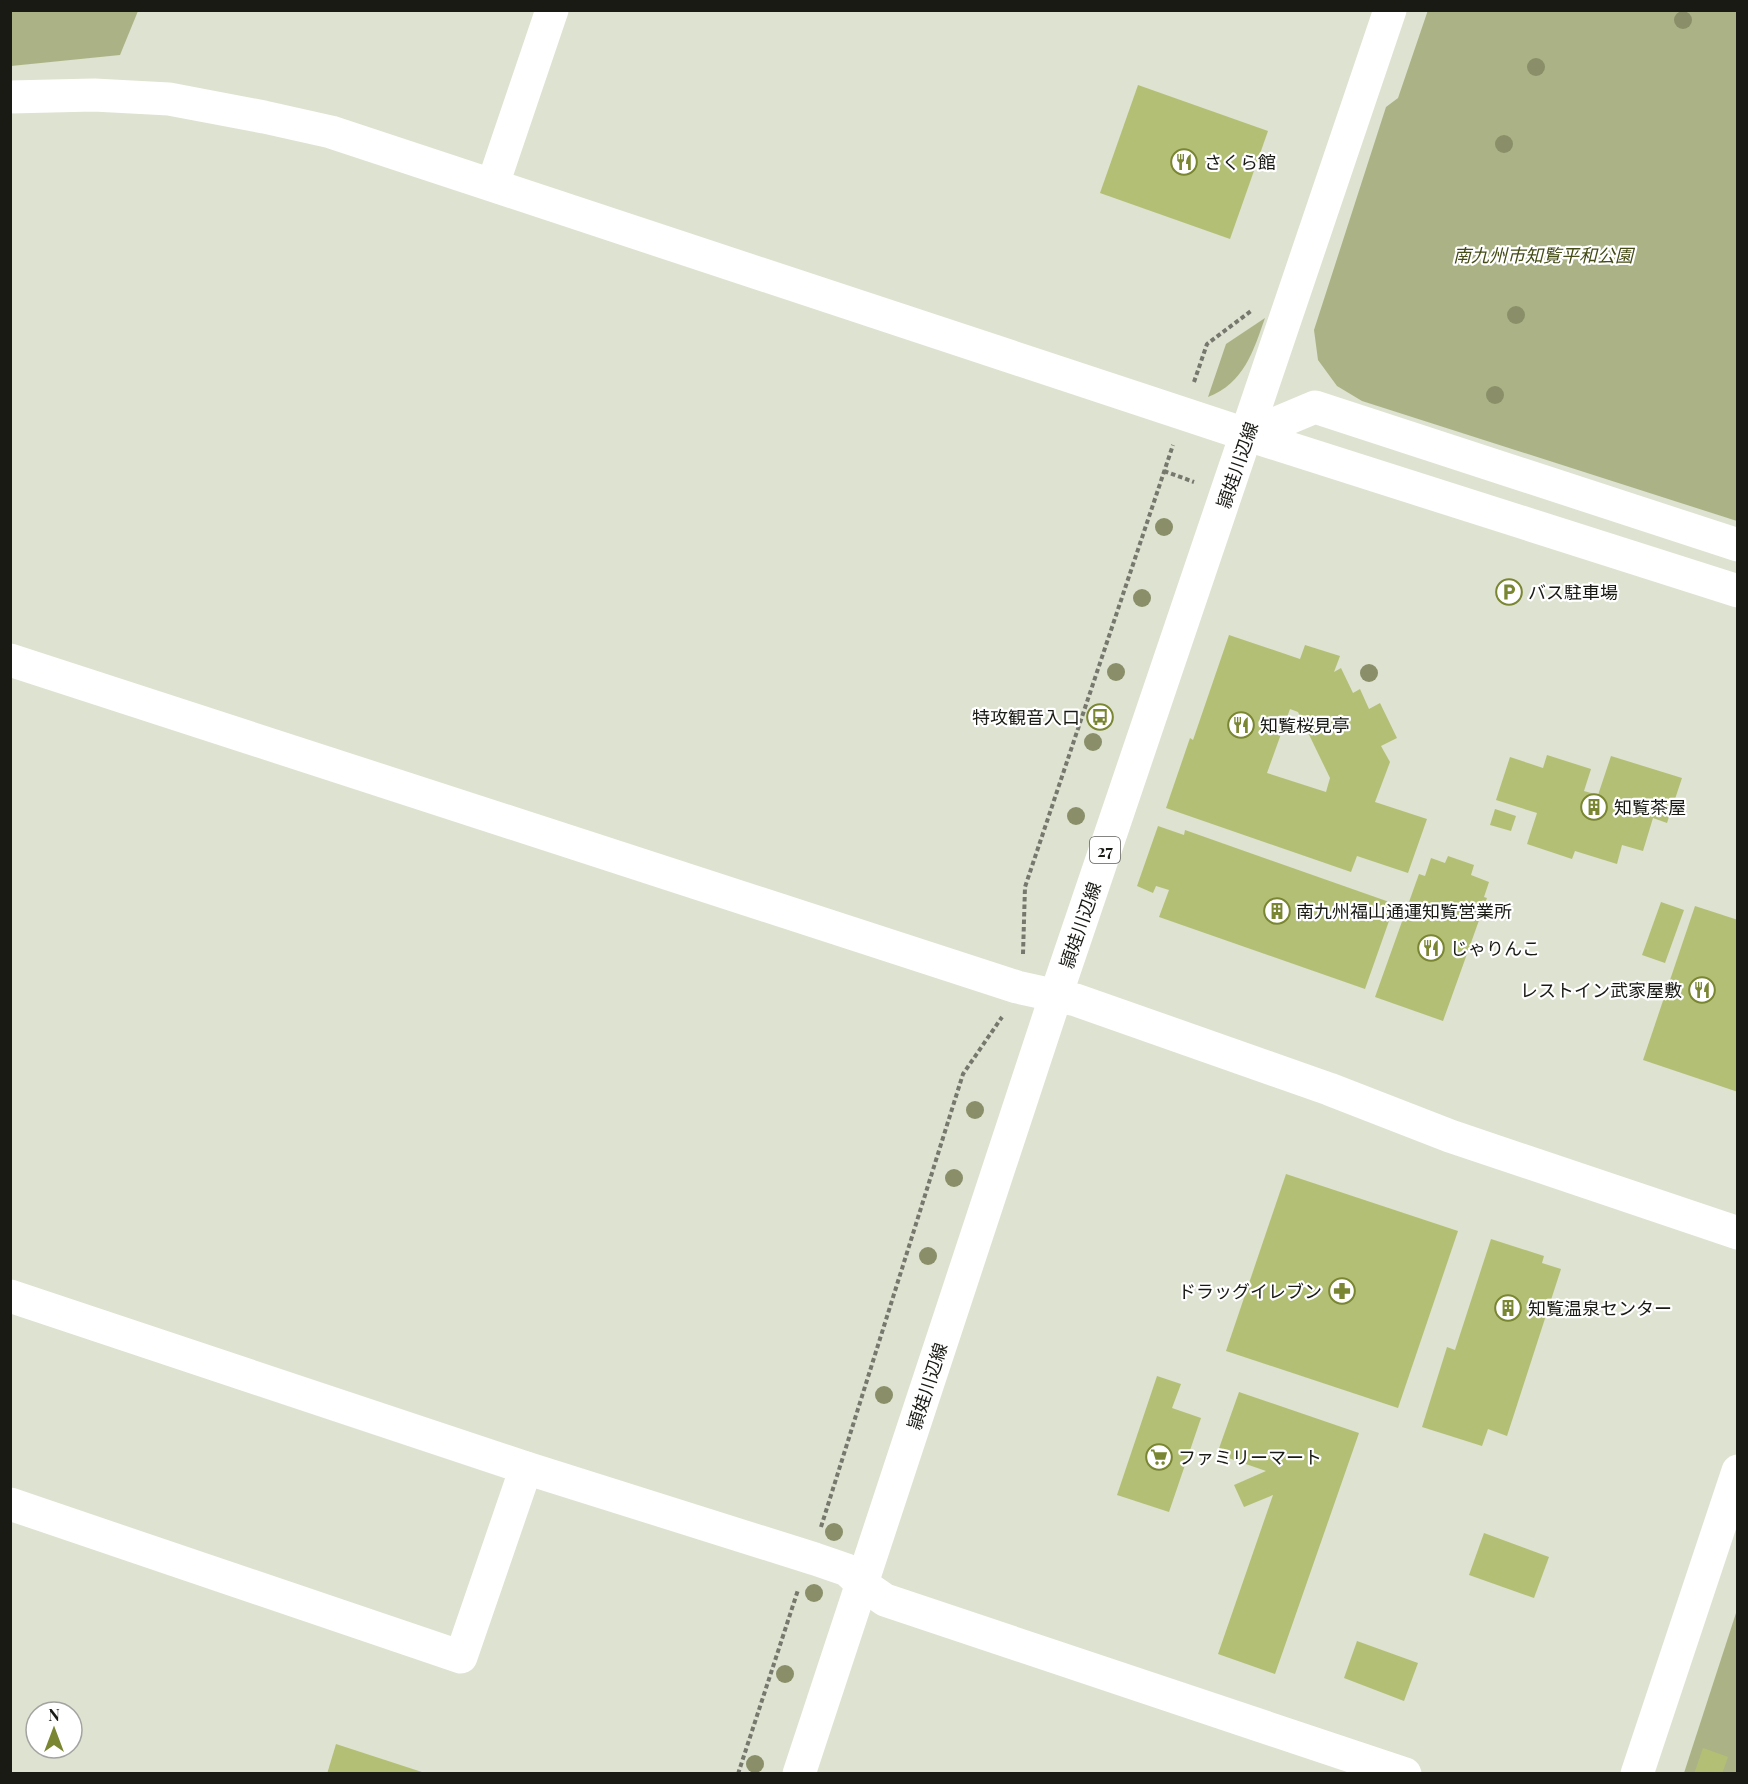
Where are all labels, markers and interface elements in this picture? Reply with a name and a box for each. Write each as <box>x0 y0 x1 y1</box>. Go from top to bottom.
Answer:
restaurant icon: さくら館 <box>1169 147 1199 177</box>
place label: さくら館 <box>1204 150 1276 174</box>
park label: 南九州市知覧平和公園 <box>1453 243 1636 267</box>
street label: 頴娃川辺線 <box>1211 419 1263 511</box>
parking icon: バス駐車場 <box>1494 577 1524 607</box>
place label: バス駐車場 <box>1528 580 1618 604</box>
bus stop icon: 特攻観音入口 <box>1085 702 1115 732</box>
place label: 特攻観音入口 <box>972 705 1080 729</box>
restaurant icon: 知覧桜見亭 <box>1226 710 1256 740</box>
place label: 知覧桜見亭 <box>1260 713 1350 737</box>
building icon: 知覧茶屋 <box>1579 792 1609 822</box>
place label: 知覧茶屋 <box>1614 795 1686 819</box>
road number: 27 <box>1090 837 1120 863</box>
street label: 頴娃川辺線 <box>1054 879 1106 971</box>
building icon: 南九州福山通運知覧営業所 <box>1262 896 1292 926</box>
place label: 南九州福山通運知覧営業所 <box>1296 899 1512 923</box>
restaurant icon: じゃりんこ <box>1416 933 1446 963</box>
place label: じゃりんこ <box>1450 936 1540 960</box>
restaurant icon: レストイン武家屋敷 <box>1687 975 1717 1005</box>
place label: レストイン武家屋敷 <box>1520 978 1682 1002</box>
pharmacy icon: ドラッグイレブン <box>1327 1276 1357 1306</box>
place label: ドラッグイレブン <box>1178 1279 1322 1303</box>
building icon: 知覧温泉センター <box>1493 1293 1523 1323</box>
place label: 知覧温泉センター <box>1528 1296 1672 1320</box>
street label: 頴娃川辺線 <box>902 1339 952 1433</box>
supermarket icon: ファミリーマート <box>1144 1442 1174 1472</box>
place label: ファミリーマート <box>1178 1445 1322 1469</box>
north arrow <box>24 1700 84 1760</box>
text: N <box>48 1704 60 1725</box>

